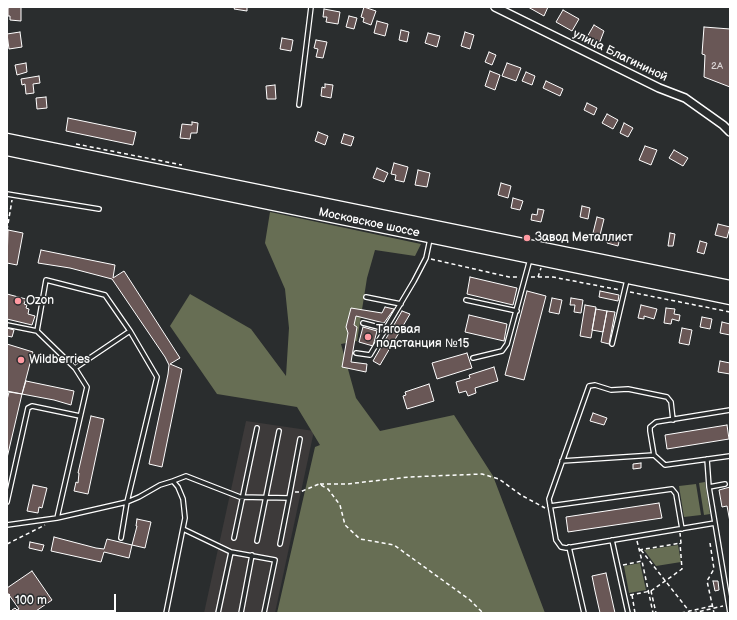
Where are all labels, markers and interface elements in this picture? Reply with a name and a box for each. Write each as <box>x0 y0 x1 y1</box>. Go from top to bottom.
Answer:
street label: улица Благининой <box>570 27 670 85</box>
house number: 2А <box>711 60 723 72</box>
street label: Московское шоссе <box>317 205 421 241</box>
place label: Завод Металлист <box>535 231 633 245</box>
marker: Завод Металлист <box>522 233 532 243</box>
place label: Ozon <box>26 294 54 308</box>
marker: Ozon <box>13 296 23 306</box>
place label: Тяговая подстанция №15 <box>376 323 469 351</box>
marker: Тяговая подстанция №15 <box>363 332 373 342</box>
place label: Wildberries <box>29 353 90 367</box>
marker: Wildberries <box>16 355 26 365</box>
scale bar <box>10 586 118 612</box>
text: 100 m <box>15 593 47 608</box>

